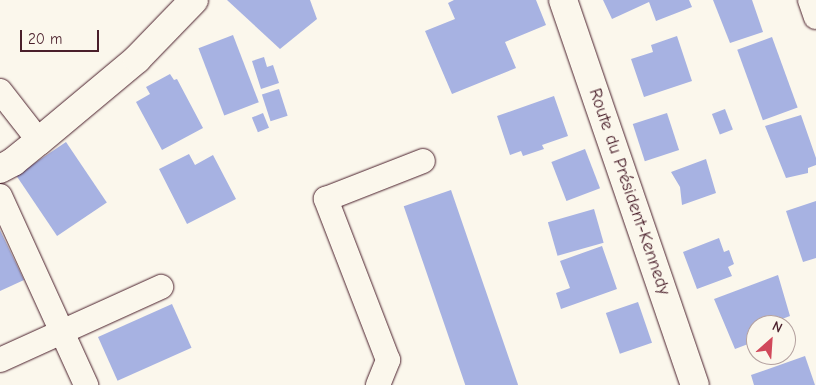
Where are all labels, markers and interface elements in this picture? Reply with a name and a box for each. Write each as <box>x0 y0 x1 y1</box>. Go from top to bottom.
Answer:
scale bar <box>22 20 101 52</box>
text: 20 m <box>28 30 62 48</box>
street label: Route du Président-Kennedy <box>583 86 675 298</box>
north arrow <box>746 315 796 365</box>
text: N <box>770 317 785 337</box>

